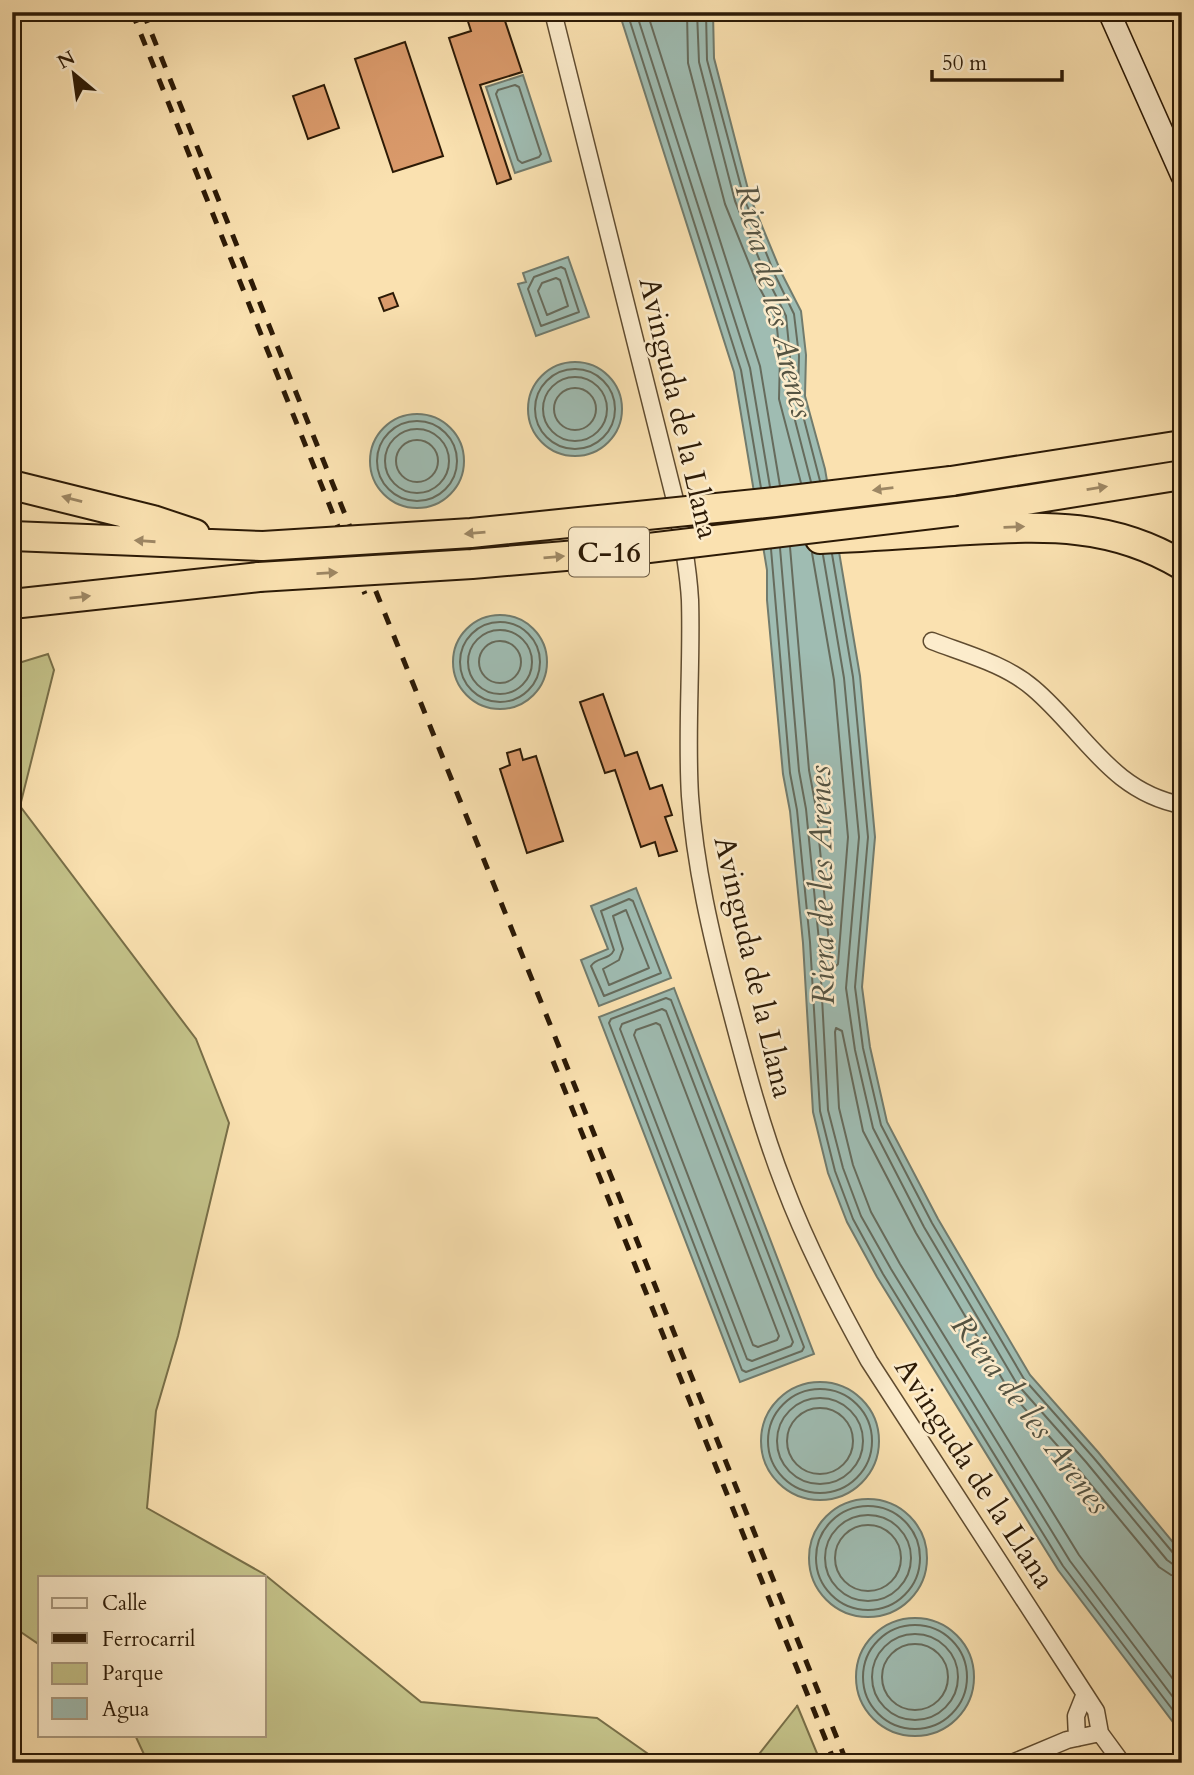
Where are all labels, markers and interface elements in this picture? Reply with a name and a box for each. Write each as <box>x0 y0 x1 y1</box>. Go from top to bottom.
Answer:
north arrow <box>38 38 108 108</box>
scale bar <box>932 38 1061 82</box>
text: N <box>53 44 80 75</box>
text: 50 m <box>942 49 987 78</box>
water label: Riera de les Arenes <box>724 180 824 423</box>
street label: Avinguda de la Llana <box>628 273 729 543</box>
one-way arrow <box>1086 482 1108 493</box>
one-way arrow <box>872 484 894 495</box>
one-way arrow <box>61 493 83 504</box>
one-way arrow <box>1004 522 1026 533</box>
one-way arrow <box>464 528 486 539</box>
road number: C-16 <box>569 528 649 576</box>
one-way arrow <box>134 535 156 546</box>
one-way arrow <box>543 551 565 562</box>
one-way arrow <box>316 567 338 578</box>
one-way arrow <box>69 591 91 602</box>
water label: Riera de les Arenes <box>798 765 846 1005</box>
street label: Avinguda de la Llana <box>703 832 804 1102</box>
water label: Riera de les Arenes <box>940 1306 1120 1524</box>
street label: Avinguda de la Llana <box>885 1350 1065 1597</box>
legend <box>38 1576 266 1736</box>
text: Calle <box>102 1589 147 1618</box>
text: Ferrocarril <box>102 1625 195 1654</box>
text: Parque <box>102 1659 163 1688</box>
text: Agua <box>102 1695 149 1724</box>

